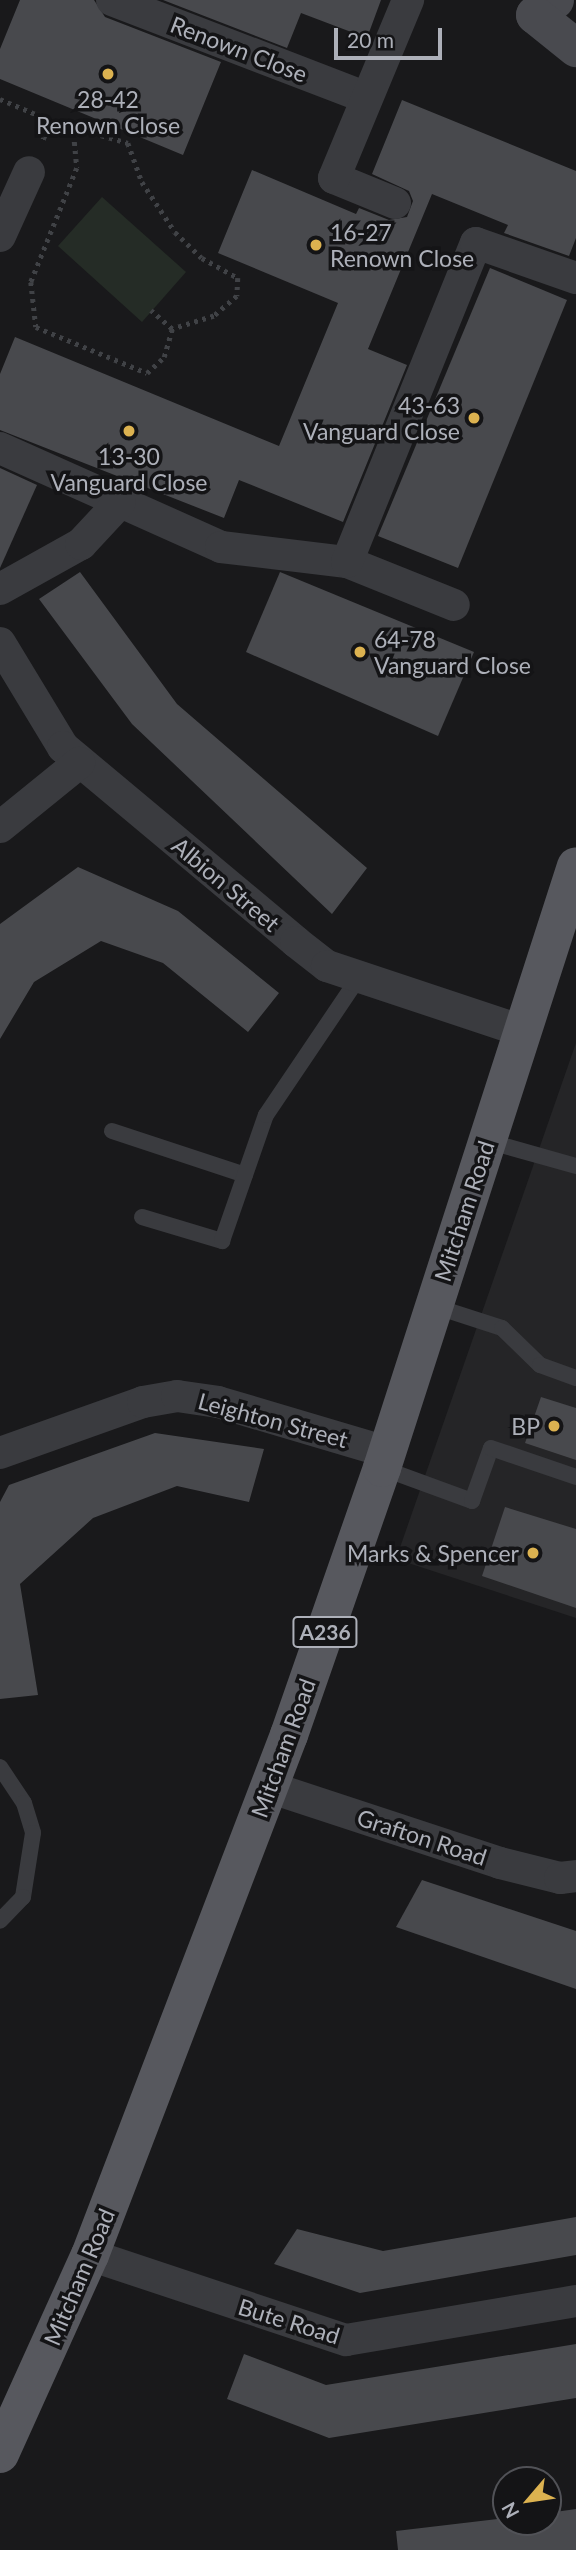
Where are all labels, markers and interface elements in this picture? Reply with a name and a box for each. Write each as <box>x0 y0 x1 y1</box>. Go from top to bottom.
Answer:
street label: Renown Close <box>167 10 311 88</box>
scale bar <box>338 14 447 58</box>
text: 20 m <box>347 27 394 52</box>
marker: 28-42 Renown Close <box>100 66 116 82</box>
place label: 28-42 Renown Close <box>36 85 180 139</box>
place label: 16-27 Renown Close <box>330 218 474 272</box>
marker: 16-27 Renown Close <box>308 237 324 253</box>
place label: 43-63 Vanguard Close <box>303 391 460 445</box>
marker: 43-63 Vanguard Close <box>466 410 482 426</box>
marker: 13-30 Vanguard Close <box>121 423 137 439</box>
place label: 13-30 Vanguard Close <box>51 442 207 496</box>
place label: 64-78 Vanguard Close <box>374 625 531 679</box>
marker: 64-78 Vanguard Close <box>352 644 368 660</box>
street label: Albion Street <box>167 831 285 937</box>
street label: Mitcham Road <box>428 1137 500 1285</box>
street label: Leighton Street <box>195 1387 351 1453</box>
place label: BP <box>511 1412 540 1440</box>
marker: BP <box>546 1418 562 1434</box>
place label: Marks & Spencer <box>347 1539 519 1567</box>
marker: Marks & Spencer <box>525 1545 541 1561</box>
road number: A236 <box>292 1614 358 1650</box>
street label: Mitcham Road <box>245 1675 321 1821</box>
street label: Grafton Road <box>354 1803 490 1871</box>
street label: Mitcham Road <box>38 2204 120 2350</box>
street label: Bute Road <box>235 2292 343 2350</box>
north arrow <box>492 2466 562 2536</box>
text: N <box>496 2498 524 2522</box>

